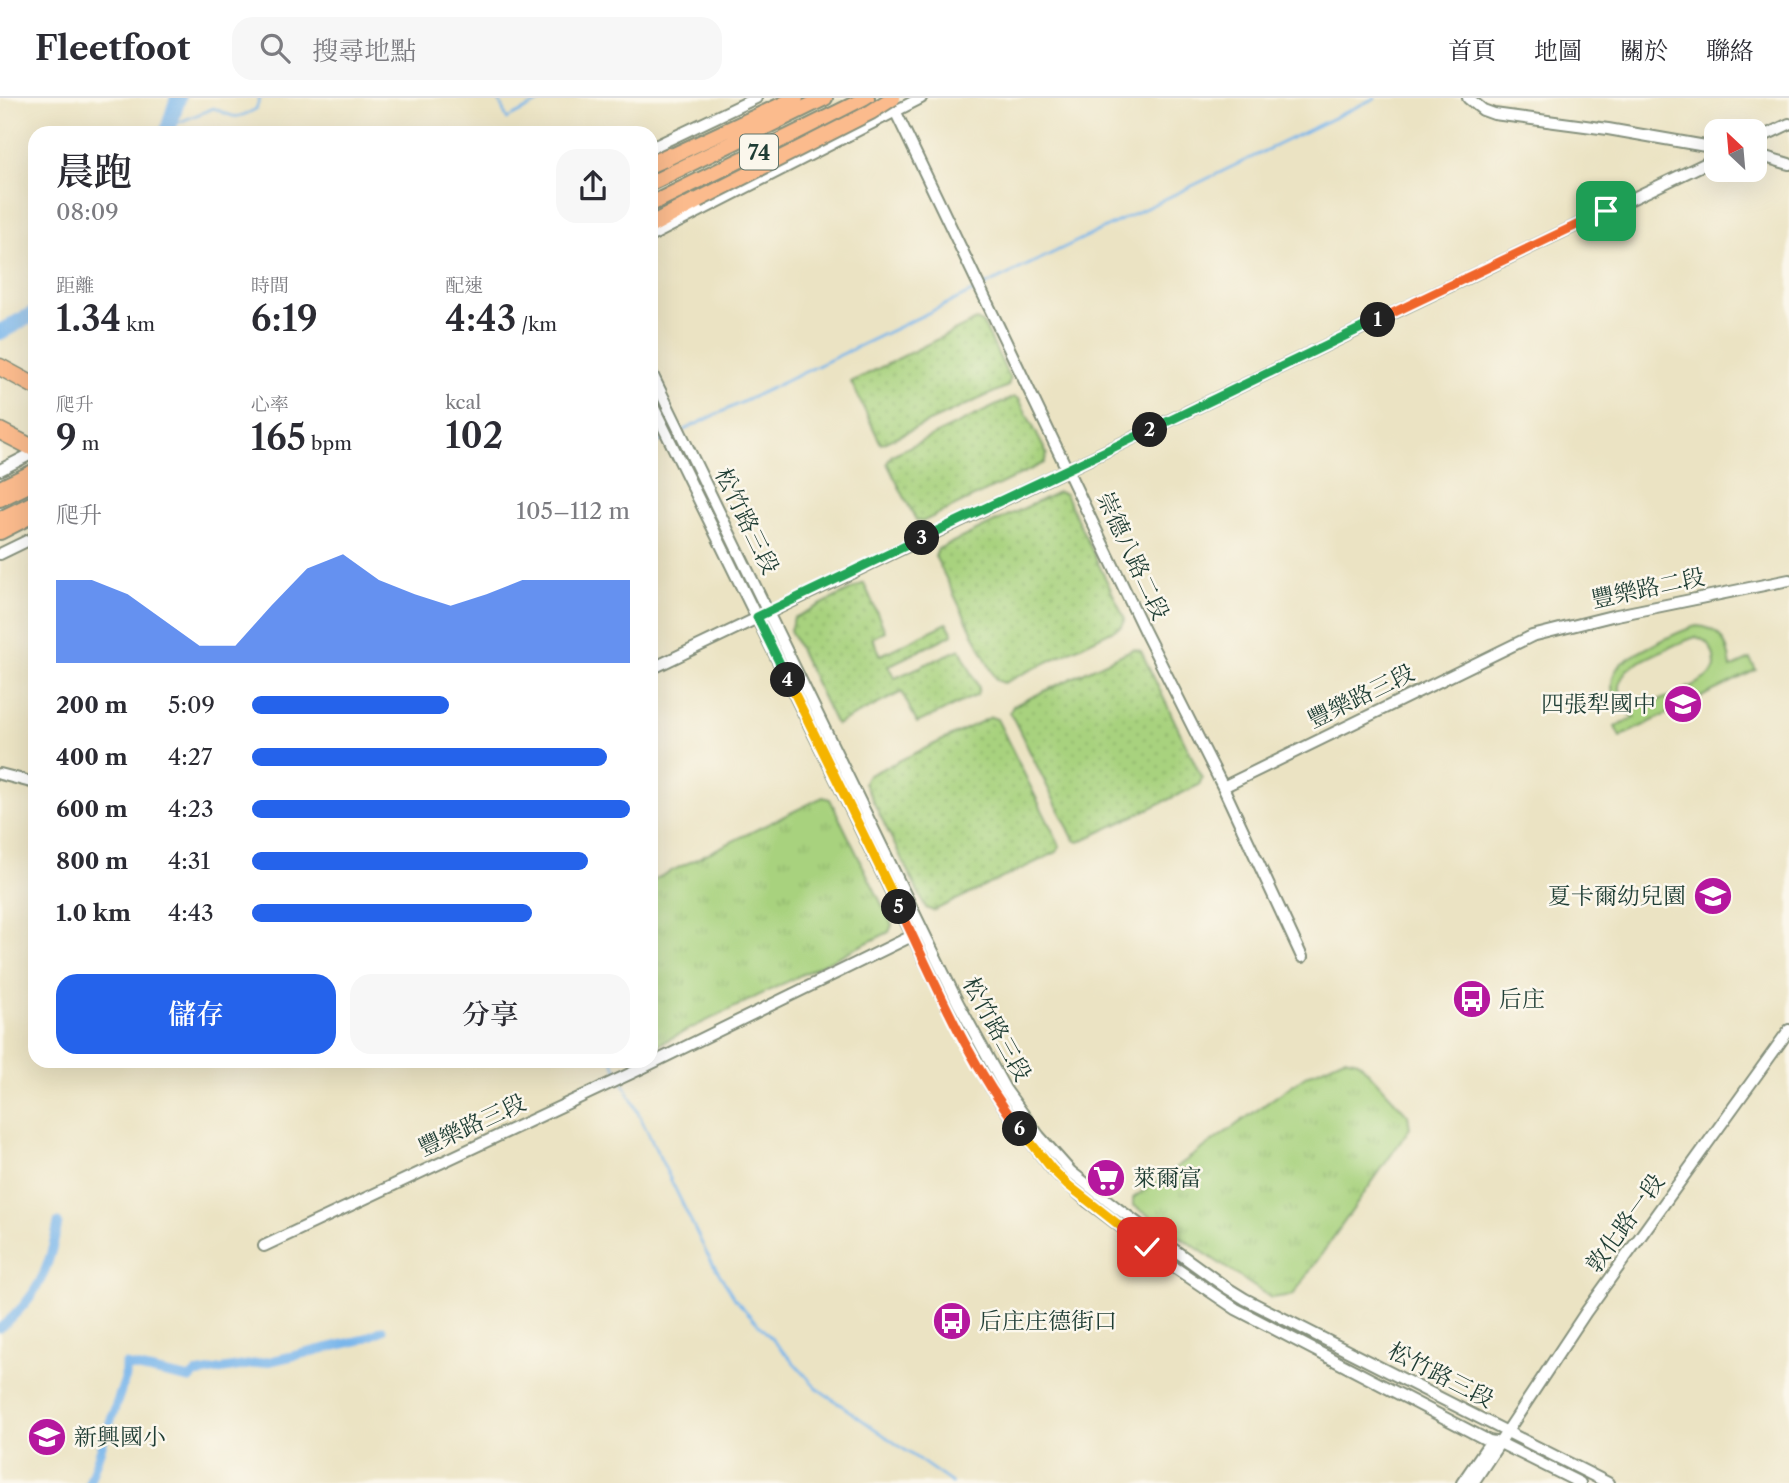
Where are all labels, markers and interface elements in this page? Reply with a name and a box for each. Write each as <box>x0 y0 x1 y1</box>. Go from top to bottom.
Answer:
search box <box>232 17 722 80</box>
text: Fleetfoot <box>35 28 190 69</box>
icon: search <box>256 29 294 67</box>
text: 搜尋地點 <box>312 35 416 67</box>
text: 首頁 <box>1448 36 1496 65</box>
text: 地圖 <box>1534 36 1582 65</box>
text: 關於 <box>1620 36 1668 65</box>
text: 聯絡 <box>1706 36 1754 65</box>
north arrow <box>1704 119 1768 182</box>
map controls <box>1704 119 1767 182</box>
road number: 74 <box>740 134 778 170</box>
text: 晨跑 <box>56 148 132 195</box>
button: share <box>556 149 630 223</box>
pin <box>1576 181 1636 241</box>
icon: arrive <box>1587 192 1625 230</box>
text: 08:09 <box>56 198 119 226</box>
text: 距離 <box>56 274 94 297</box>
text: 時間 <box>251 274 289 297</box>
text: 配速 <box>445 274 483 297</box>
text: 1.34 <box>56 297 121 340</box>
text: 6:19 <box>251 297 318 340</box>
text: 4:43 <box>445 297 516 340</box>
pin: 1 <box>1360 302 1396 338</box>
text: 1 <box>1373 308 1382 331</box>
text: km <box>121 313 155 336</box>
text: /km <box>516 313 557 336</box>
text: kcal <box>445 391 481 414</box>
text: 爬升 <box>56 393 94 416</box>
text: 心率 <box>251 393 289 416</box>
pin: 2 <box>1132 412 1168 448</box>
text: 102 <box>445 414 503 457</box>
text: 9 <box>56 416 77 459</box>
text: 165 <box>251 416 306 459</box>
text: 2 <box>1144 418 1155 441</box>
text: m <box>77 432 100 455</box>
text: bpm <box>306 432 352 455</box>
street label: 松竹路三段 <box>709 463 785 579</box>
street label: 崇德八路二段 <box>1091 488 1175 624</box>
text: 105–112 m <box>516 497 630 525</box>
text: 爬升 <box>56 501 102 529</box>
pin: 3 <box>904 520 940 556</box>
text: 3 <box>916 526 927 549</box>
street label: 豐樂路二段 <box>1589 562 1707 614</box>
street label: 豐樂路三段 <box>1303 658 1419 734</box>
pin: 4 <box>770 662 806 698</box>
text: 4 <box>782 668 793 691</box>
school or university icon: 四張犁國中 <box>1662 683 1704 725</box>
place label: 四張犁國中 <box>1541 690 1656 718</box>
text: 200 m <box>56 691 128 719</box>
text: 5:09 <box>168 691 215 719</box>
text: 400 m <box>56 743 128 771</box>
text: 4:27 <box>168 743 212 771</box>
text: 600 m <box>56 795 128 823</box>
text: 4:23 <box>168 795 214 823</box>
text: 800 m <box>56 847 128 875</box>
text: 4:31 <box>168 847 210 875</box>
school or university icon: 夏卡爾幼兒園 <box>1692 875 1734 917</box>
place label: 夏卡爾幼兒園 <box>1548 882 1686 910</box>
pin: 5 <box>881 890 916 924</box>
text: 5 <box>893 895 904 918</box>
text: 1.0 km <box>56 899 131 927</box>
text: 4:43 <box>168 899 214 927</box>
street label: 松竹路三段 <box>957 972 1037 1086</box>
button: 儲存 <box>56 974 336 1054</box>
button: 分享 <box>350 974 630 1054</box>
bus stop icon: 后庄 <box>1451 978 1493 1020</box>
place label: 后庄 <box>1499 985 1545 1013</box>
street label: 豐樂路三段 <box>414 1088 530 1162</box>
pin: 6 <box>1002 1112 1038 1146</box>
text: 6 <box>1014 1117 1025 1140</box>
supermarket icon: 萊爾富 <box>1085 1157 1127 1199</box>
place label: 萊爾富 <box>1133 1164 1202 1192</box>
street label: 敦化路一段 <box>1580 1168 1670 1278</box>
pin <box>1117 1217 1177 1277</box>
icon: check <box>1128 1228 1166 1266</box>
bus stop icon: 后庄庄德街口 <box>931 1300 973 1342</box>
place label: 后庄庄德街口 <box>979 1307 1117 1335</box>
street label: 松竹路三段 <box>1383 1336 1499 1414</box>
school or university icon: 新興國小 <box>26 1416 68 1458</box>
place label: 新興國小 <box>74 1423 166 1451</box>

